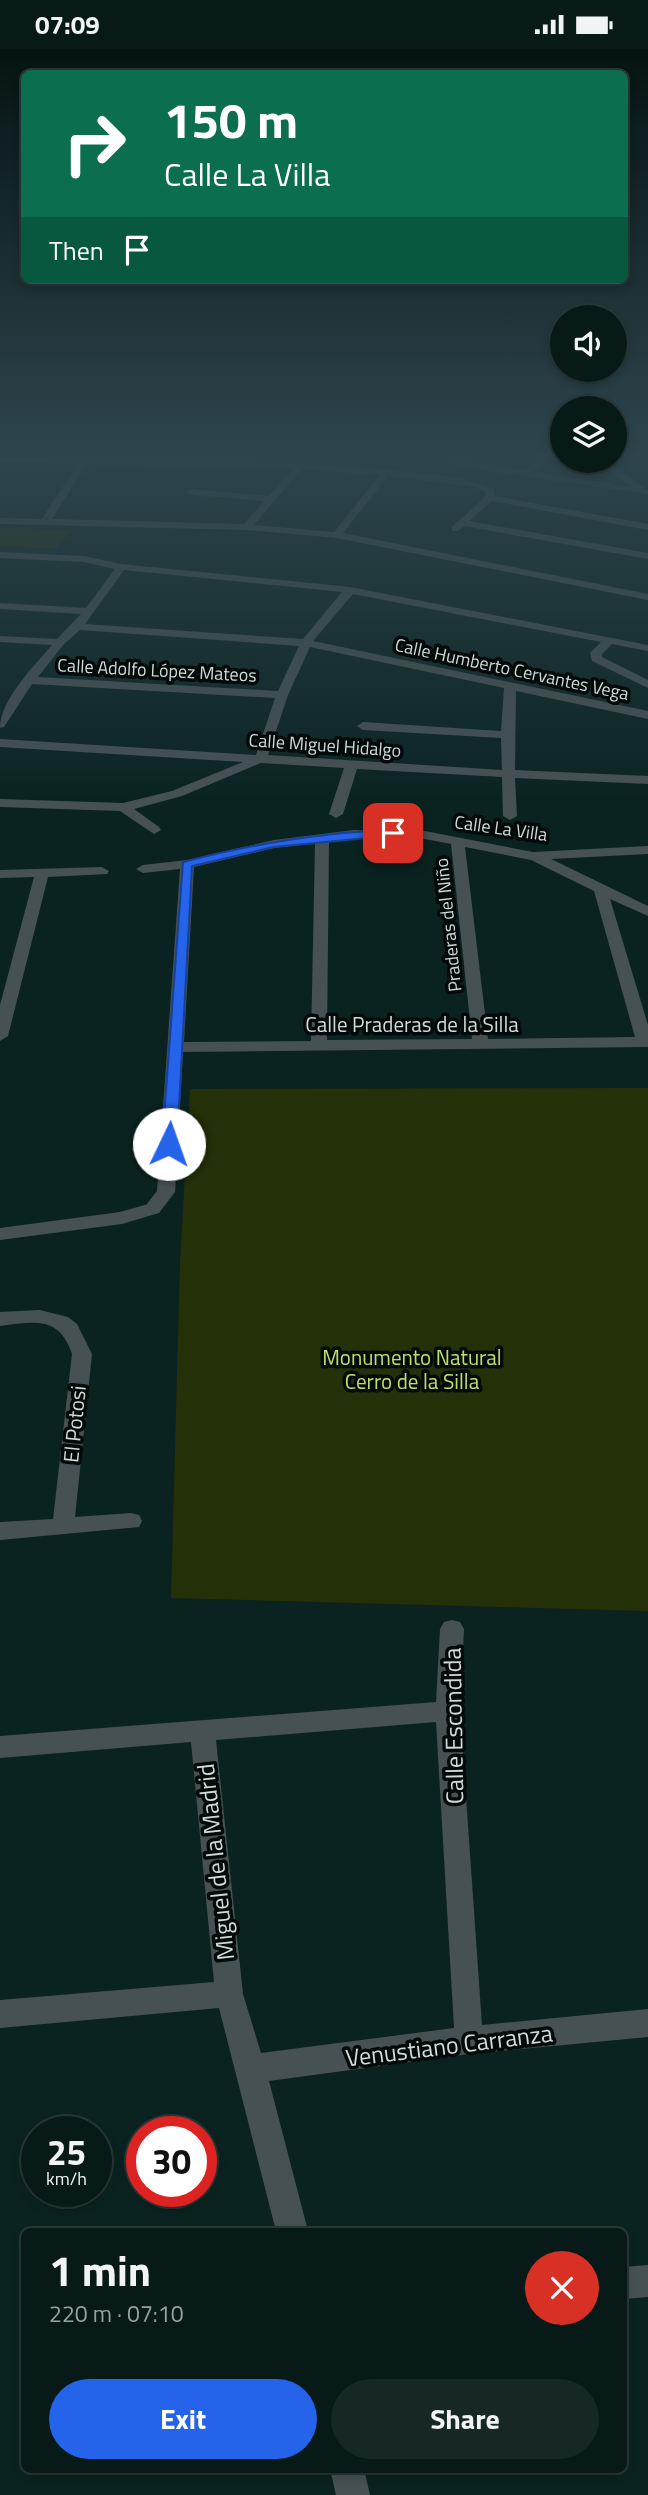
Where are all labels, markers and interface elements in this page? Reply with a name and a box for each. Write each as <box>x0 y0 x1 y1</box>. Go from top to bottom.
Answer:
text: 07:09 <box>35 5 100 44</box>
text: 150 m <box>164 82 298 157</box>
icon: right <box>49 98 140 189</box>
text: Calle La Villa <box>164 150 330 198</box>
text: Then <box>49 231 104 270</box>
icon: arrive <box>118 231 156 269</box>
map controls <box>550 305 627 473</box>
button: sound <box>550 305 627 382</box>
button: layers <box>550 396 627 473</box>
street label: Calle Humberto Cervantes Vega <box>393 631 631 707</box>
street label: Calle Adolfo López Mateos <box>57 651 257 689</box>
street label: Calle Miguel Hidalgo <box>248 726 402 764</box>
pin <box>363 803 423 863</box>
street label: Calle La Villa <box>453 808 549 848</box>
icon: arrive <box>374 814 412 852</box>
street label: Praderas del Niño <box>428 857 468 993</box>
street label: Calle Praderas de la Silla <box>305 1008 519 1040</box>
position arrow <box>132 1107 206 1181</box>
park label: Monumento Natural Cerro de la Silla <box>322 1341 502 1397</box>
street label: El Potosi <box>54 1384 94 1464</box>
street label: Calle Escondida <box>434 1647 472 1805</box>
street label: Miguel de la Madrid <box>187 1762 243 1962</box>
street label: Venustiano Carranza <box>343 2014 555 2076</box>
speed limit sign: 30 <box>126 2116 217 2207</box>
text: 25 <box>47 2125 86 2179</box>
text: km/h <box>46 2165 87 2192</box>
text: 1 min <box>49 2238 151 2302</box>
button: close <box>525 2251 599 2325</box>
text: 220 m · 07:10 <box>49 2296 184 2331</box>
button: Exit <box>49 2379 317 2459</box>
button: Share <box>331 2379 599 2459</box>

